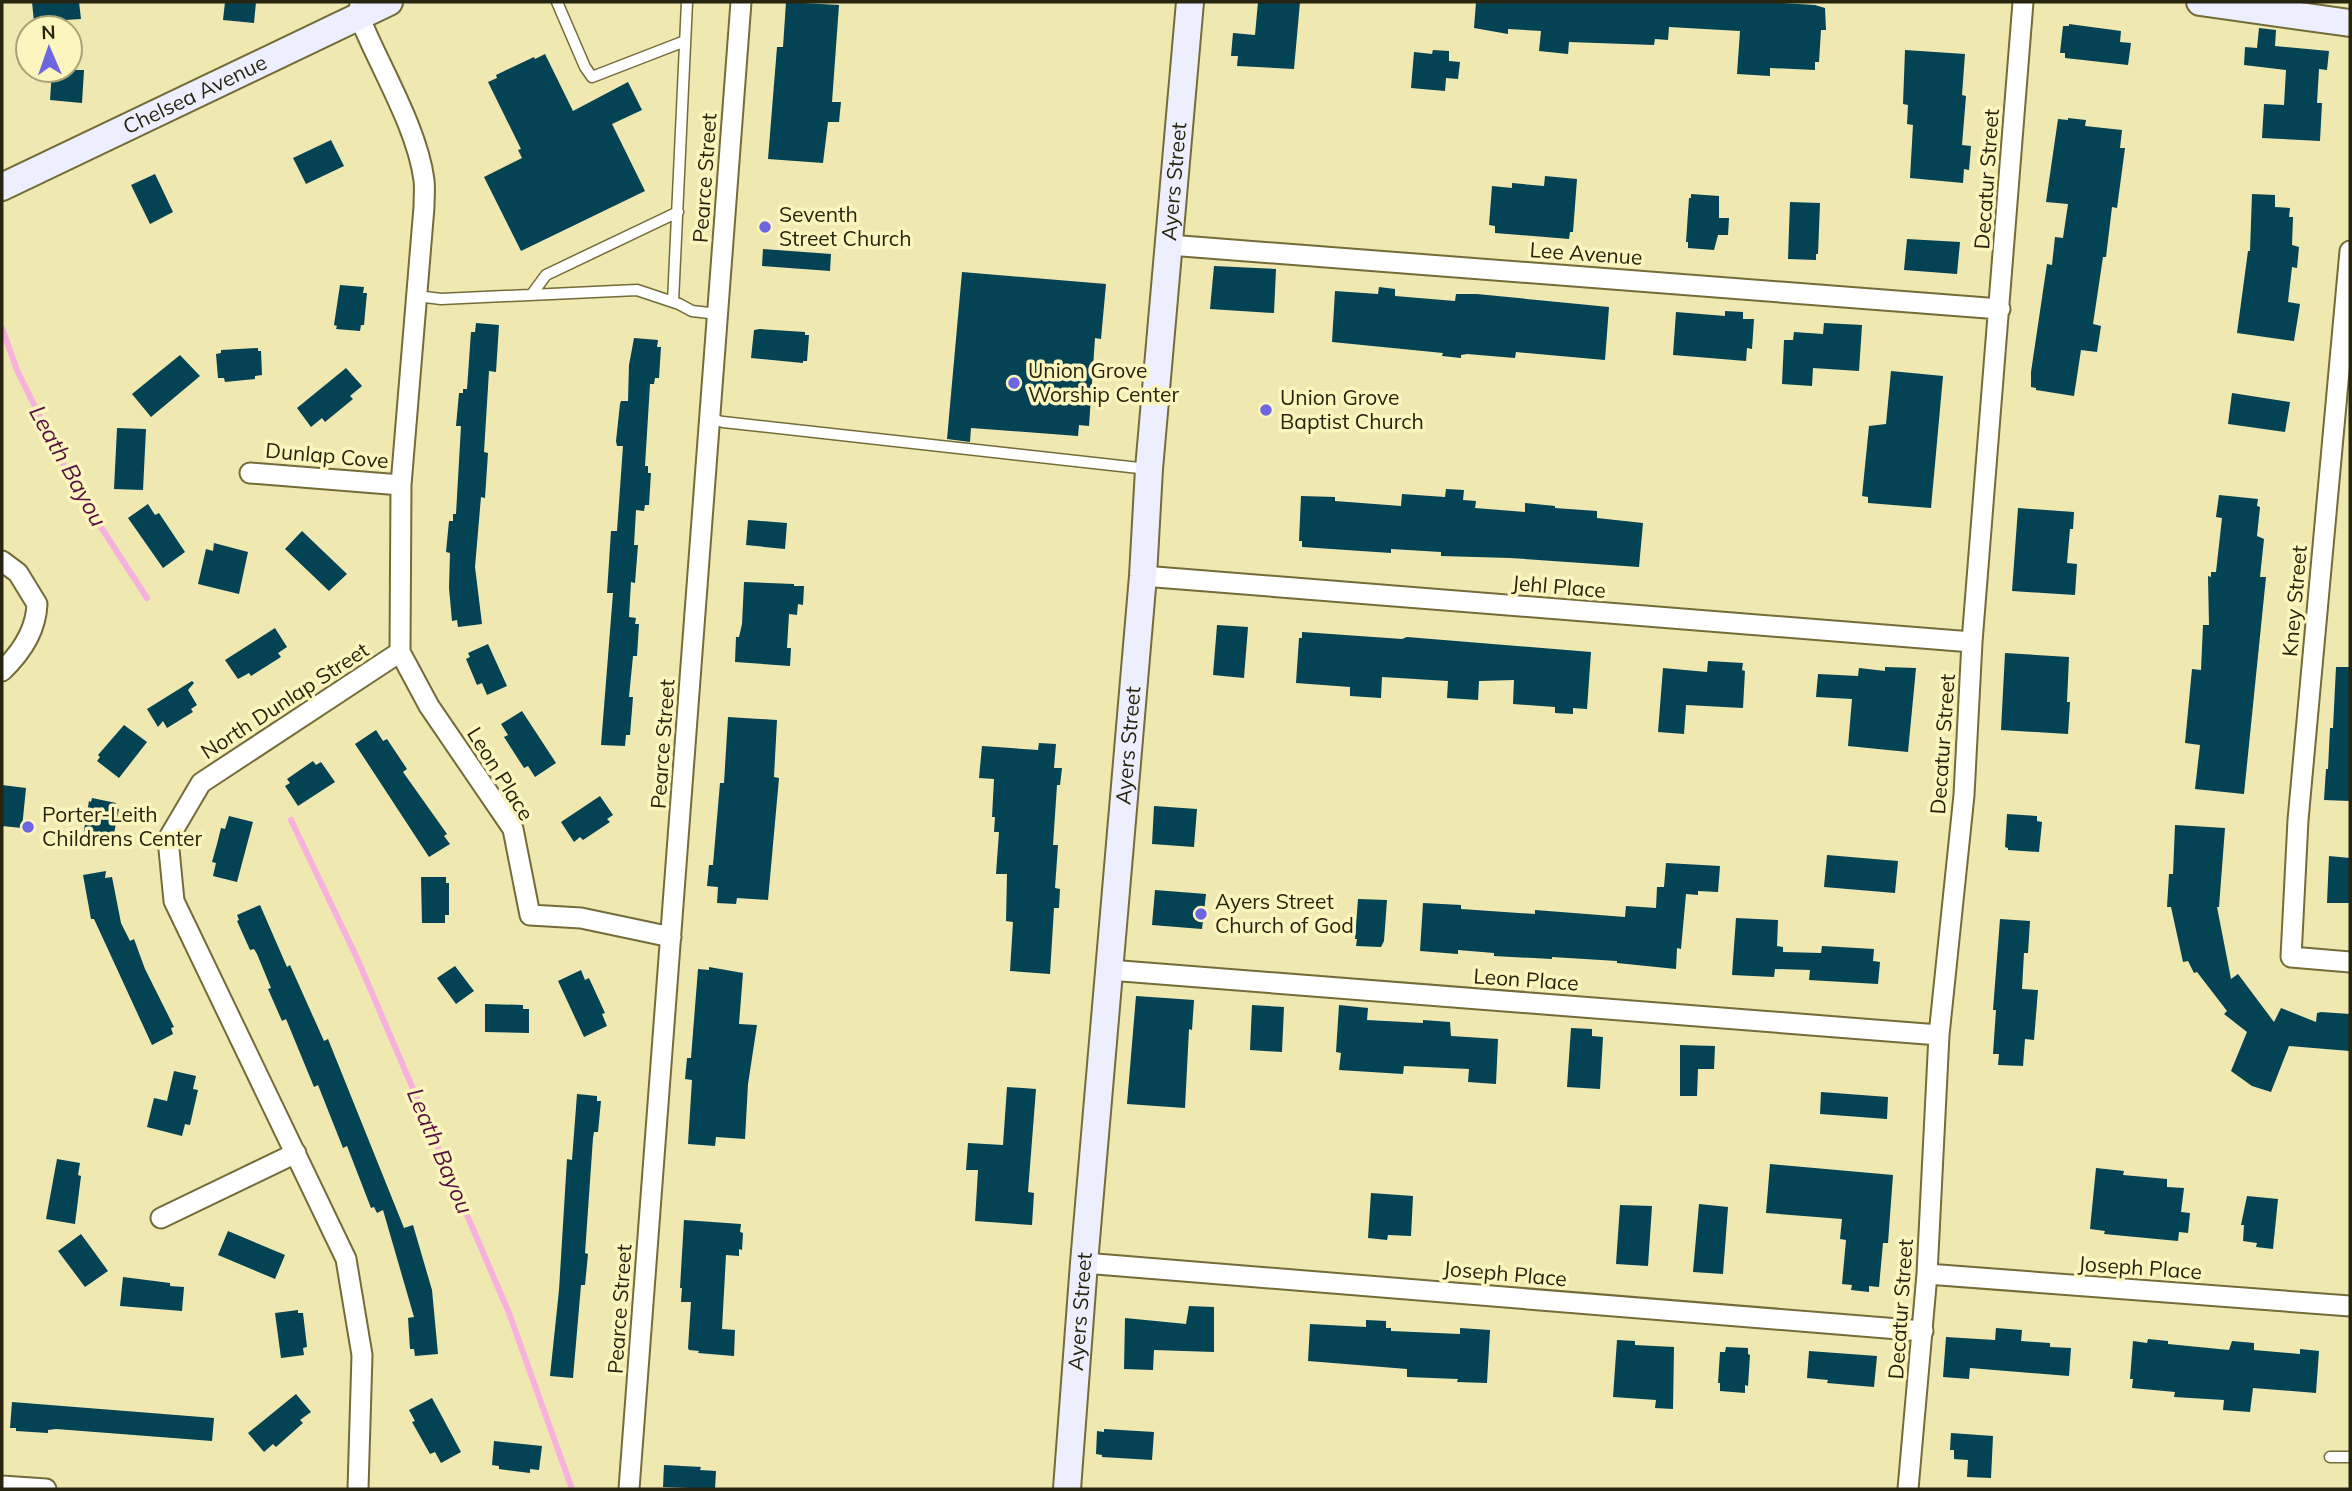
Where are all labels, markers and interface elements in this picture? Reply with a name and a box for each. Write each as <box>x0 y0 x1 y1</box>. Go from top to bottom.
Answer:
north arrow <box>14 14 84 84</box>
text: N <box>41 20 56 44</box>
street label: Chelsea Avenue <box>119 48 271 139</box>
street label: Decatur Street <box>1968 108 2004 250</box>
street label: Pearce Street <box>687 112 722 244</box>
street label: Ayers Street <box>1155 121 1191 242</box>
place label: Seventh Street Church <box>779 201 912 251</box>
marker: Seventh Street Church <box>757 219 773 235</box>
street label: Lee Avenue <box>1529 236 1643 270</box>
place label: Union Grove Worship Center <box>1028 357 1179 407</box>
marker: Union Grove Worship Center <box>1006 375 1022 391</box>
place label: Union Grove Baptist Church <box>1280 384 1424 434</box>
water label: Leath Bayou <box>23 400 114 531</box>
marker: Union Grove Baptist Church <box>1258 402 1274 418</box>
street label: Dunlap Cove <box>264 437 390 473</box>
street label: Kney Street <box>2276 544 2312 658</box>
street label: Jehl Place <box>1511 569 1607 603</box>
street label: North Dunlap Street <box>196 636 373 764</box>
street label: Decatur Street <box>1924 673 1960 815</box>
street label: Pearce Street <box>645 678 680 810</box>
street label: Ayers Street <box>1109 685 1145 806</box>
street label: Leon Place <box>462 722 540 825</box>
place label: Porter-Leith Childrens Center <box>42 801 202 851</box>
marker: Porter-Leith Childrens Center <box>20 819 36 835</box>
place label: Ayers Street Church of God <box>1215 888 1354 938</box>
marker: Ayers Street Church of God <box>1193 906 1209 922</box>
street label: Leon Place <box>1473 962 1580 996</box>
water label: Leath Bayou <box>401 1083 480 1218</box>
street label: Decatur Street <box>1882 1238 1918 1380</box>
street label: Pearce Street <box>602 1243 637 1375</box>
street label: Joseph Place <box>2077 1250 2203 1284</box>
street label: Ayers Street <box>1062 1251 1097 1372</box>
street label: Joseph Place <box>1442 1255 1568 1291</box>

